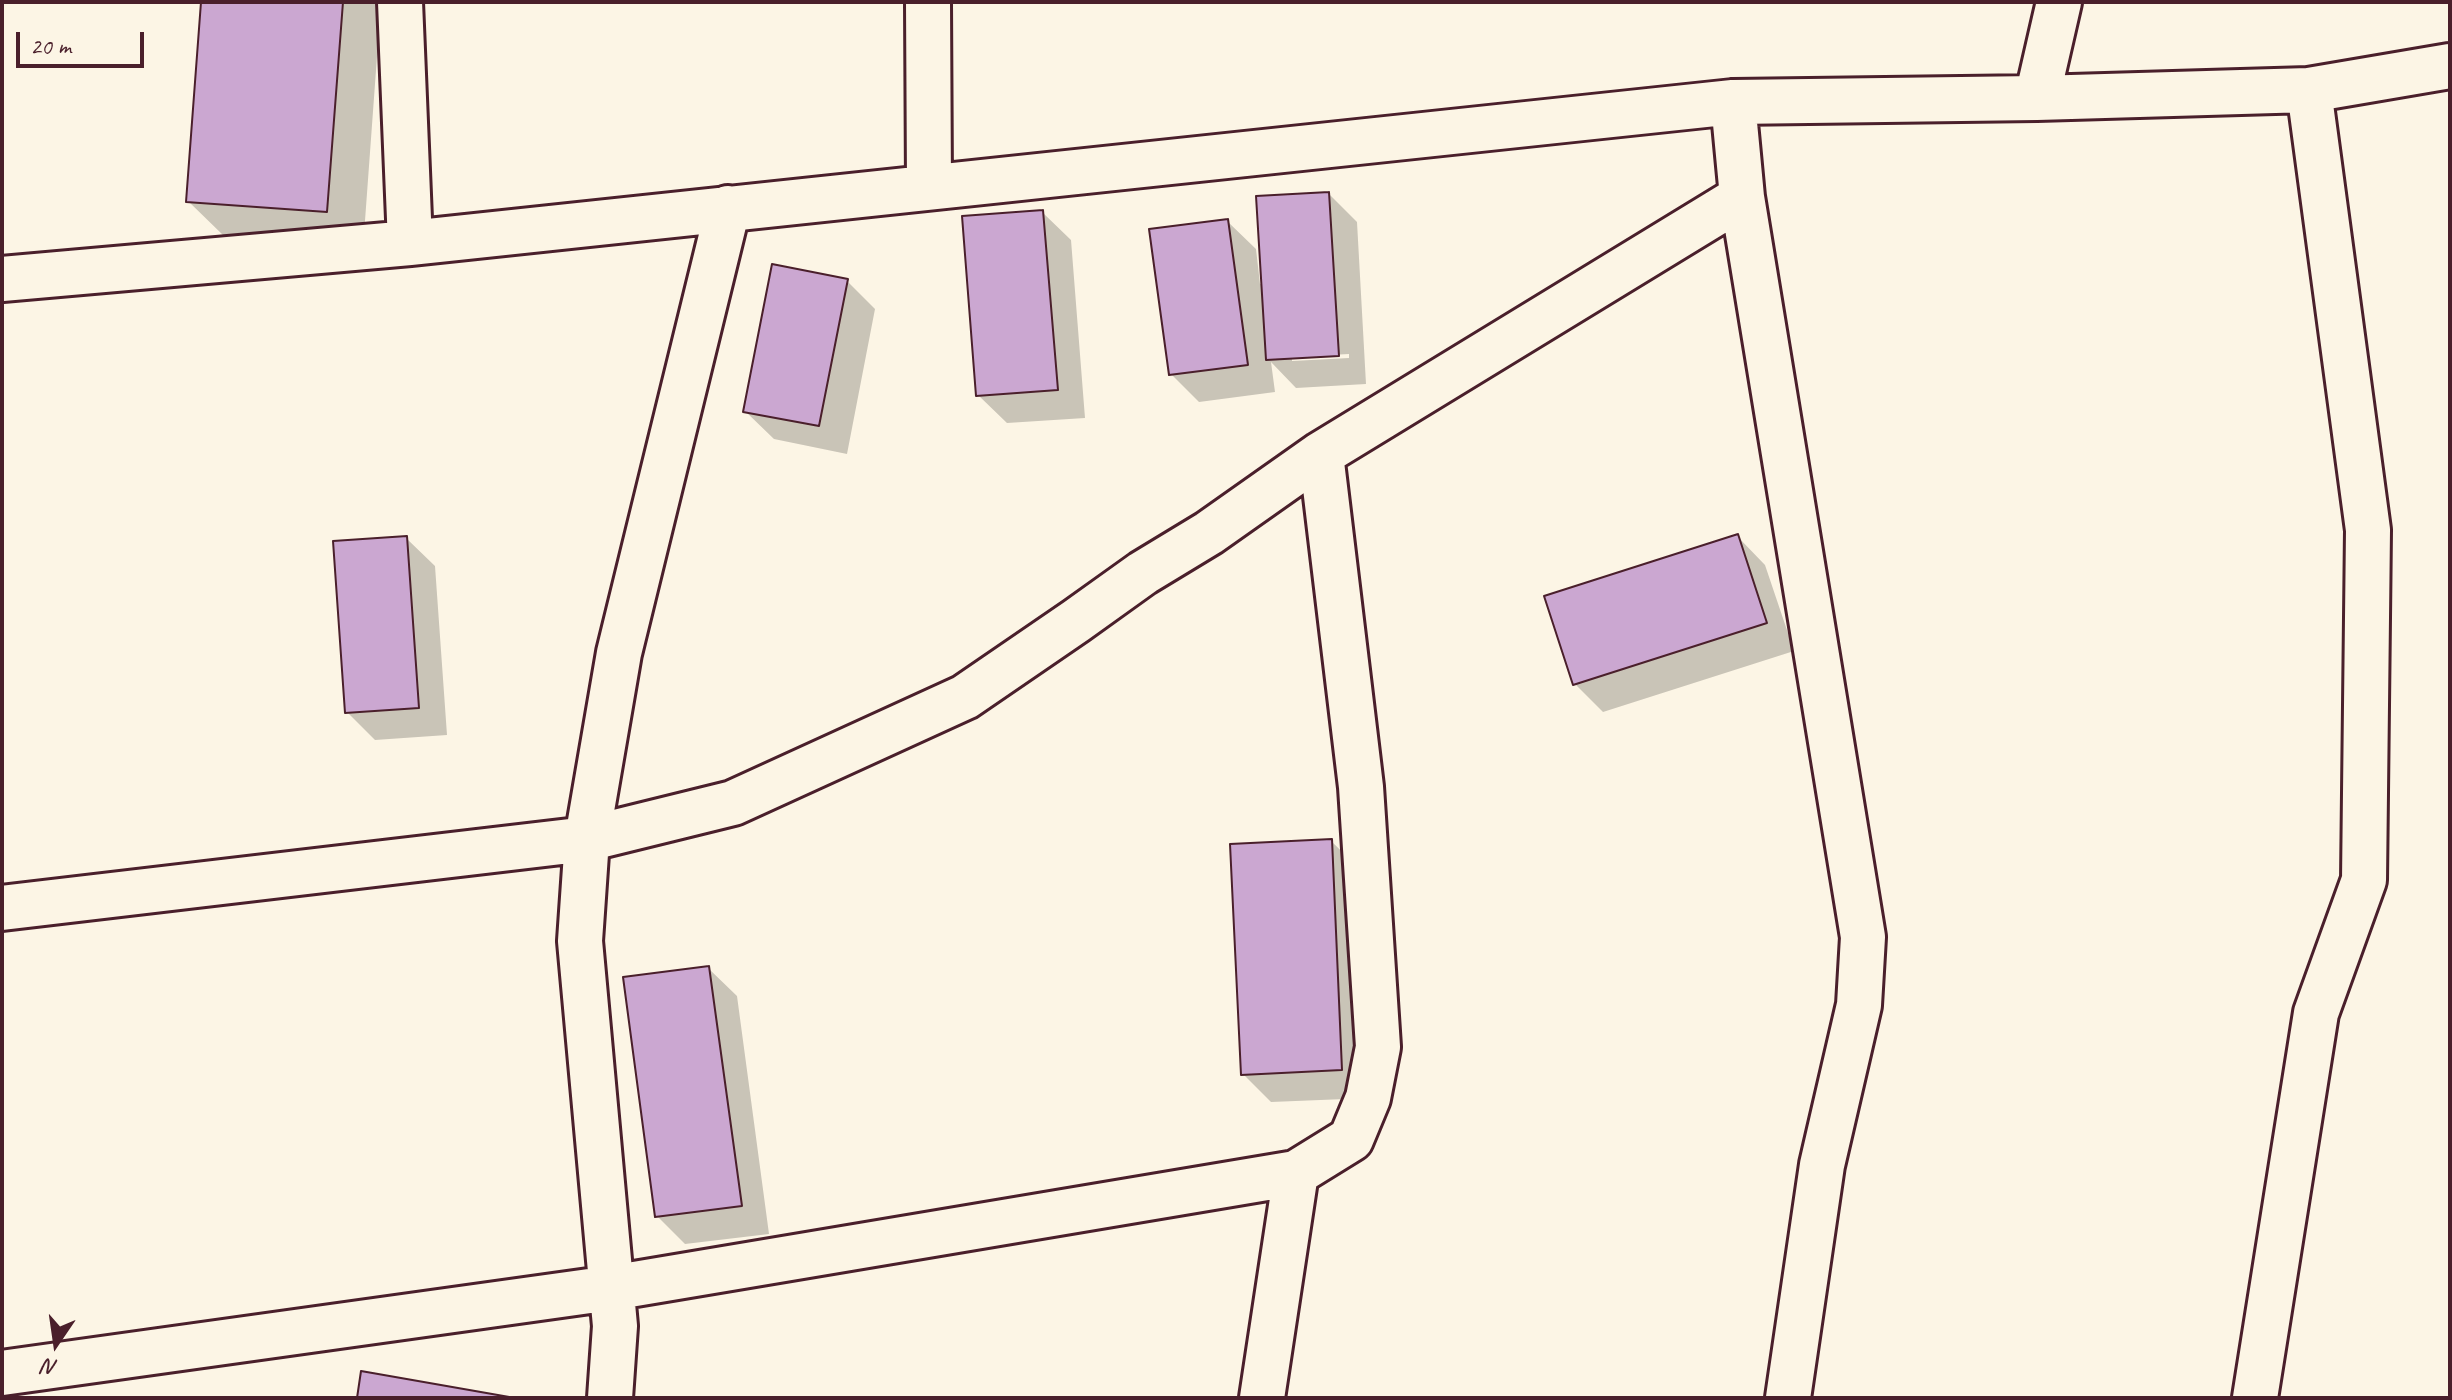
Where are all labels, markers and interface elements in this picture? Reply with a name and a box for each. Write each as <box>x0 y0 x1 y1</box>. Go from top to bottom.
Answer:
scale bar <box>20 16 148 66</box>
text: 20 m <box>30 31 71 61</box>
north arrow <box>16 1304 96 1384</box>
text: N <box>41 1352 60 1383</box>

